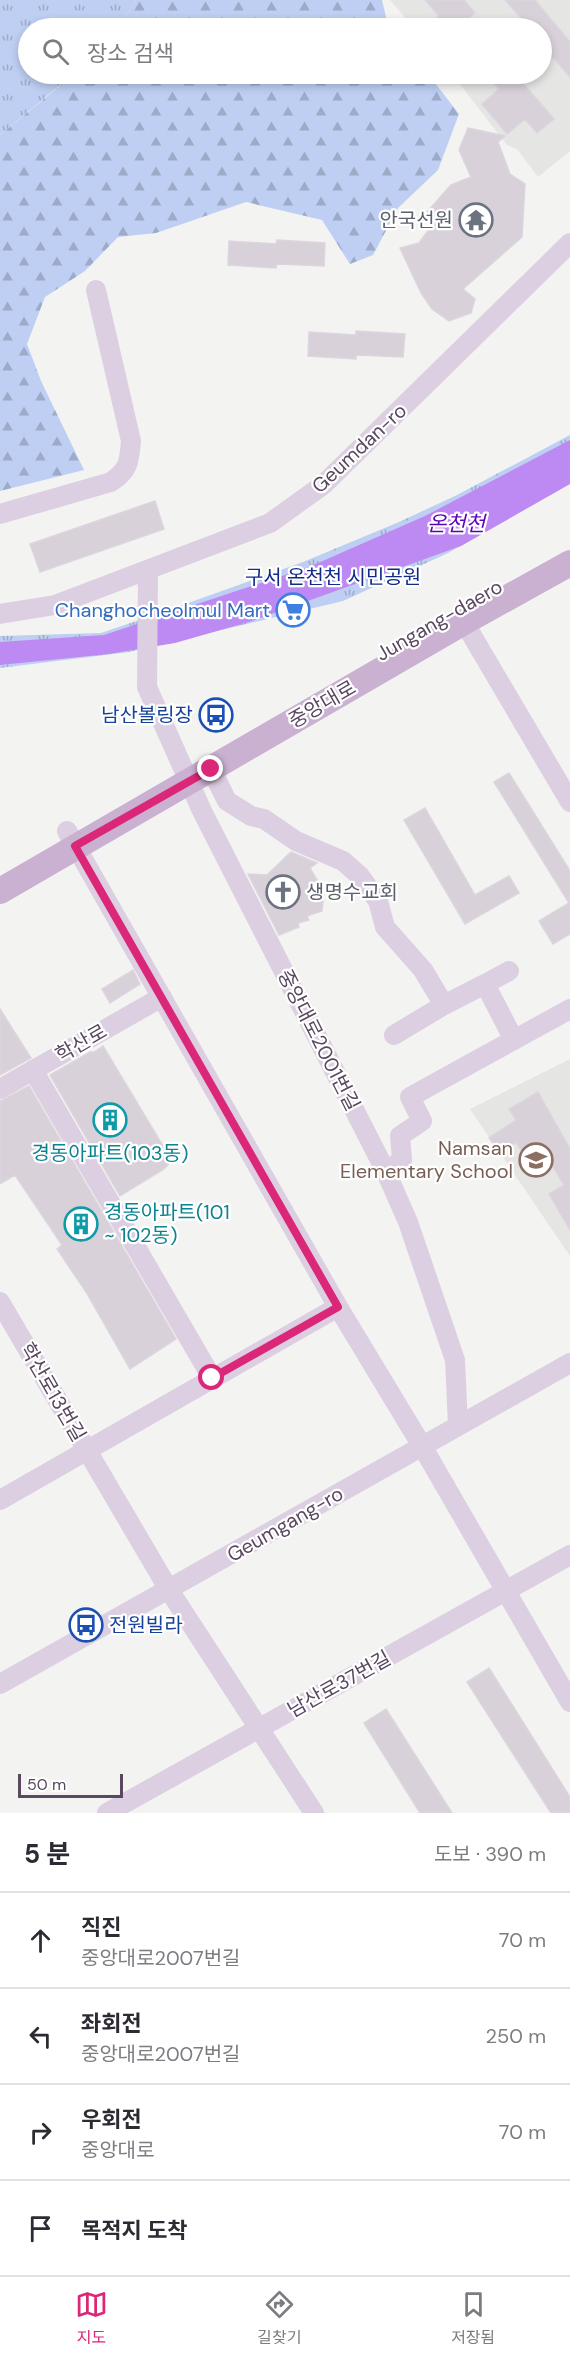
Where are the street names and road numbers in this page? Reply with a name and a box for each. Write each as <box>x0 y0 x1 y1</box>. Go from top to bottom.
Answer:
street label: Geumdan-ro <box>306 397 412 499</box>
street label: Jungang-daero <box>371 573 507 667</box>
street label: 중앙대로 <box>284 674 360 734</box>
street label: 중앙대로2001번길 <box>272 965 366 1115</box>
street label: 학산로 <box>51 1018 111 1068</box>
street label: 학산로13번길 <box>14 1338 92 1446</box>
street label: Geumgang-ro <box>222 1480 348 1568</box>
street label: 남산로37번길 <box>283 1645 395 1723</box>

